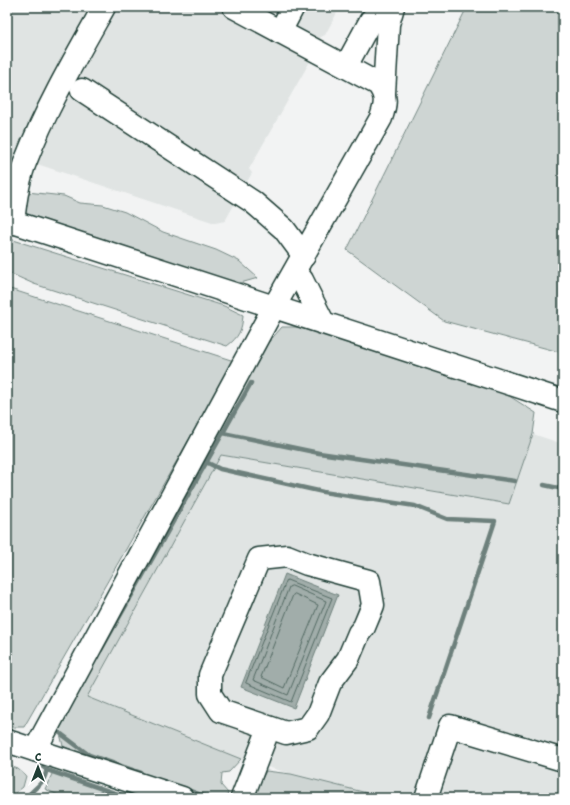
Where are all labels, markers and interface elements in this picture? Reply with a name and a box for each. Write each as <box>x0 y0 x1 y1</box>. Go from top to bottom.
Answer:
north arrow <box>18 747 58 787</box>
text: С <box>35 750 42 765</box>

